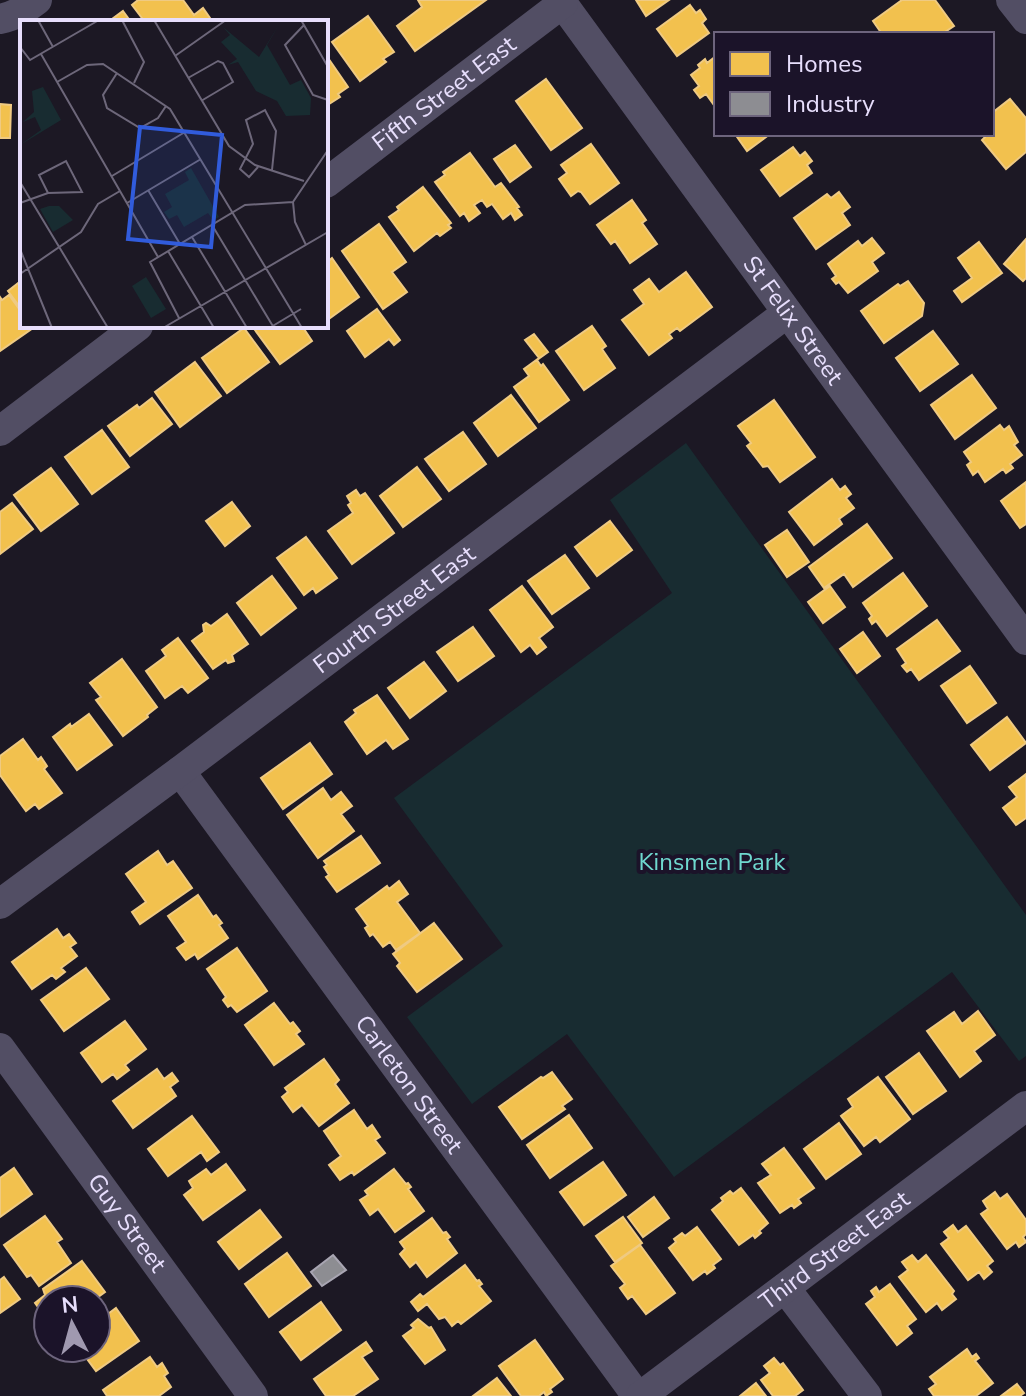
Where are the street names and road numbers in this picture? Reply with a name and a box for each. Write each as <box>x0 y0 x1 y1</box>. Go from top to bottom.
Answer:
street label: Fifth Street East <box>366 28 523 158</box>
street label: St Felix Street <box>735 249 851 391</box>
street label: Fourth Street East <box>307 538 482 681</box>
street label: Carleton Street <box>348 1009 471 1160</box>
street label: Guy Street <box>80 1167 174 1279</box>
street label: Third Street East <box>753 1183 916 1317</box>

